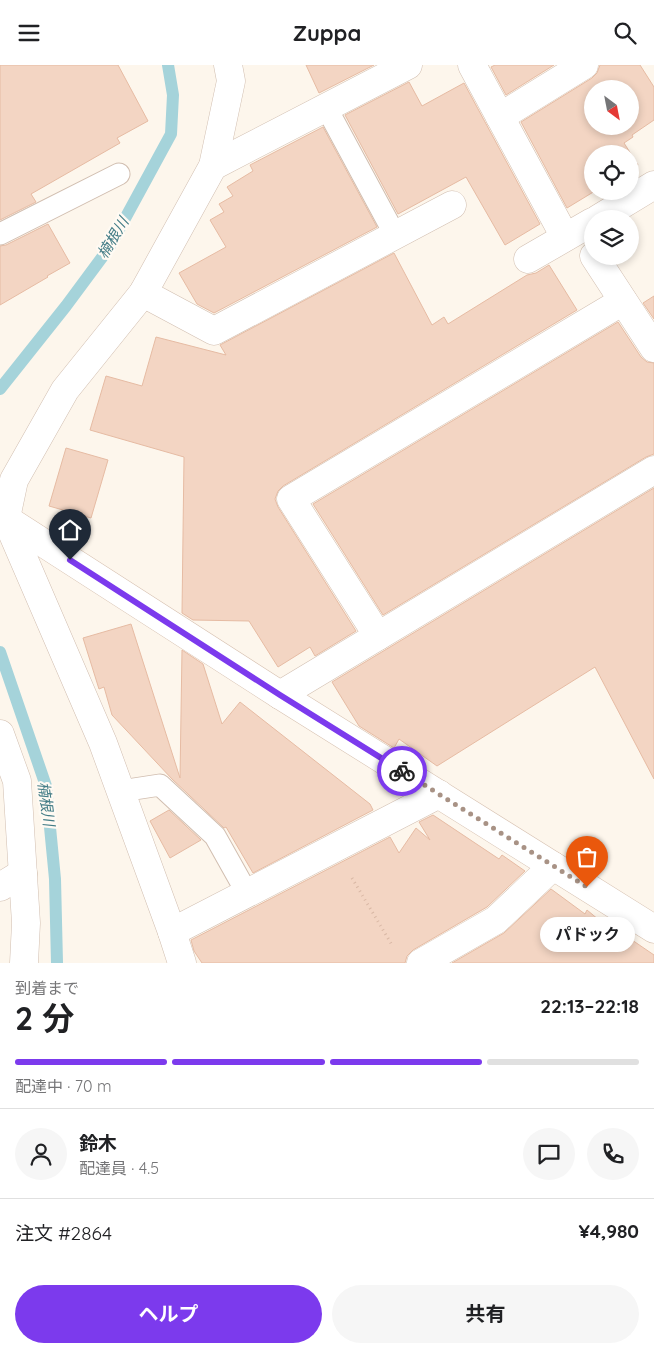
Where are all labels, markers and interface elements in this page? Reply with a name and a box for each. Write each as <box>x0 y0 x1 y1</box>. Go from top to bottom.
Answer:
icon: menu <box>15 19 43 47</box>
text: Zuppa <box>293 19 361 47</box>
icon: search <box>611 19 639 47</box>
north arrow <box>584 80 639 135</box>
map controls <box>584 80 639 265</box>
button: locate <box>584 145 639 200</box>
button: layers <box>584 210 639 265</box>
water label: 楠根川 <box>93 212 133 262</box>
pin <box>49 509 91 560</box>
icon: home <box>56 516 84 544</box>
courier <box>377 746 427 796</box>
icon: bike <box>388 757 416 785</box>
water label: 楠根川 <box>34 780 59 830</box>
pin <box>566 836 608 887</box>
icon: bag <box>573 843 601 871</box>
callout: パドック <box>540 917 634 952</box>
text: パドック <box>555 924 620 944</box>
text: 到着まで <box>15 978 79 998</box>
text: 22:13–22:18 <box>540 994 639 1018</box>
text: 2 分 <box>15 998 74 1038</box>
text: 配達中 · 70 m <box>15 1076 112 1096</box>
button: person <box>15 1128 67 1180</box>
button: chat <box>523 1128 575 1180</box>
button: phone <box>587 1128 639 1180</box>
text: 鈴木 <box>79 1131 117 1155</box>
text: 配達員 · 4.5 <box>79 1158 159 1178</box>
text: ¥4,980 <box>578 1219 639 1243</box>
text: 注文 #2864 <box>15 1221 112 1245</box>
button: ヘルプ <box>15 1285 322 1343</box>
button: 共有 <box>332 1285 639 1343</box>

